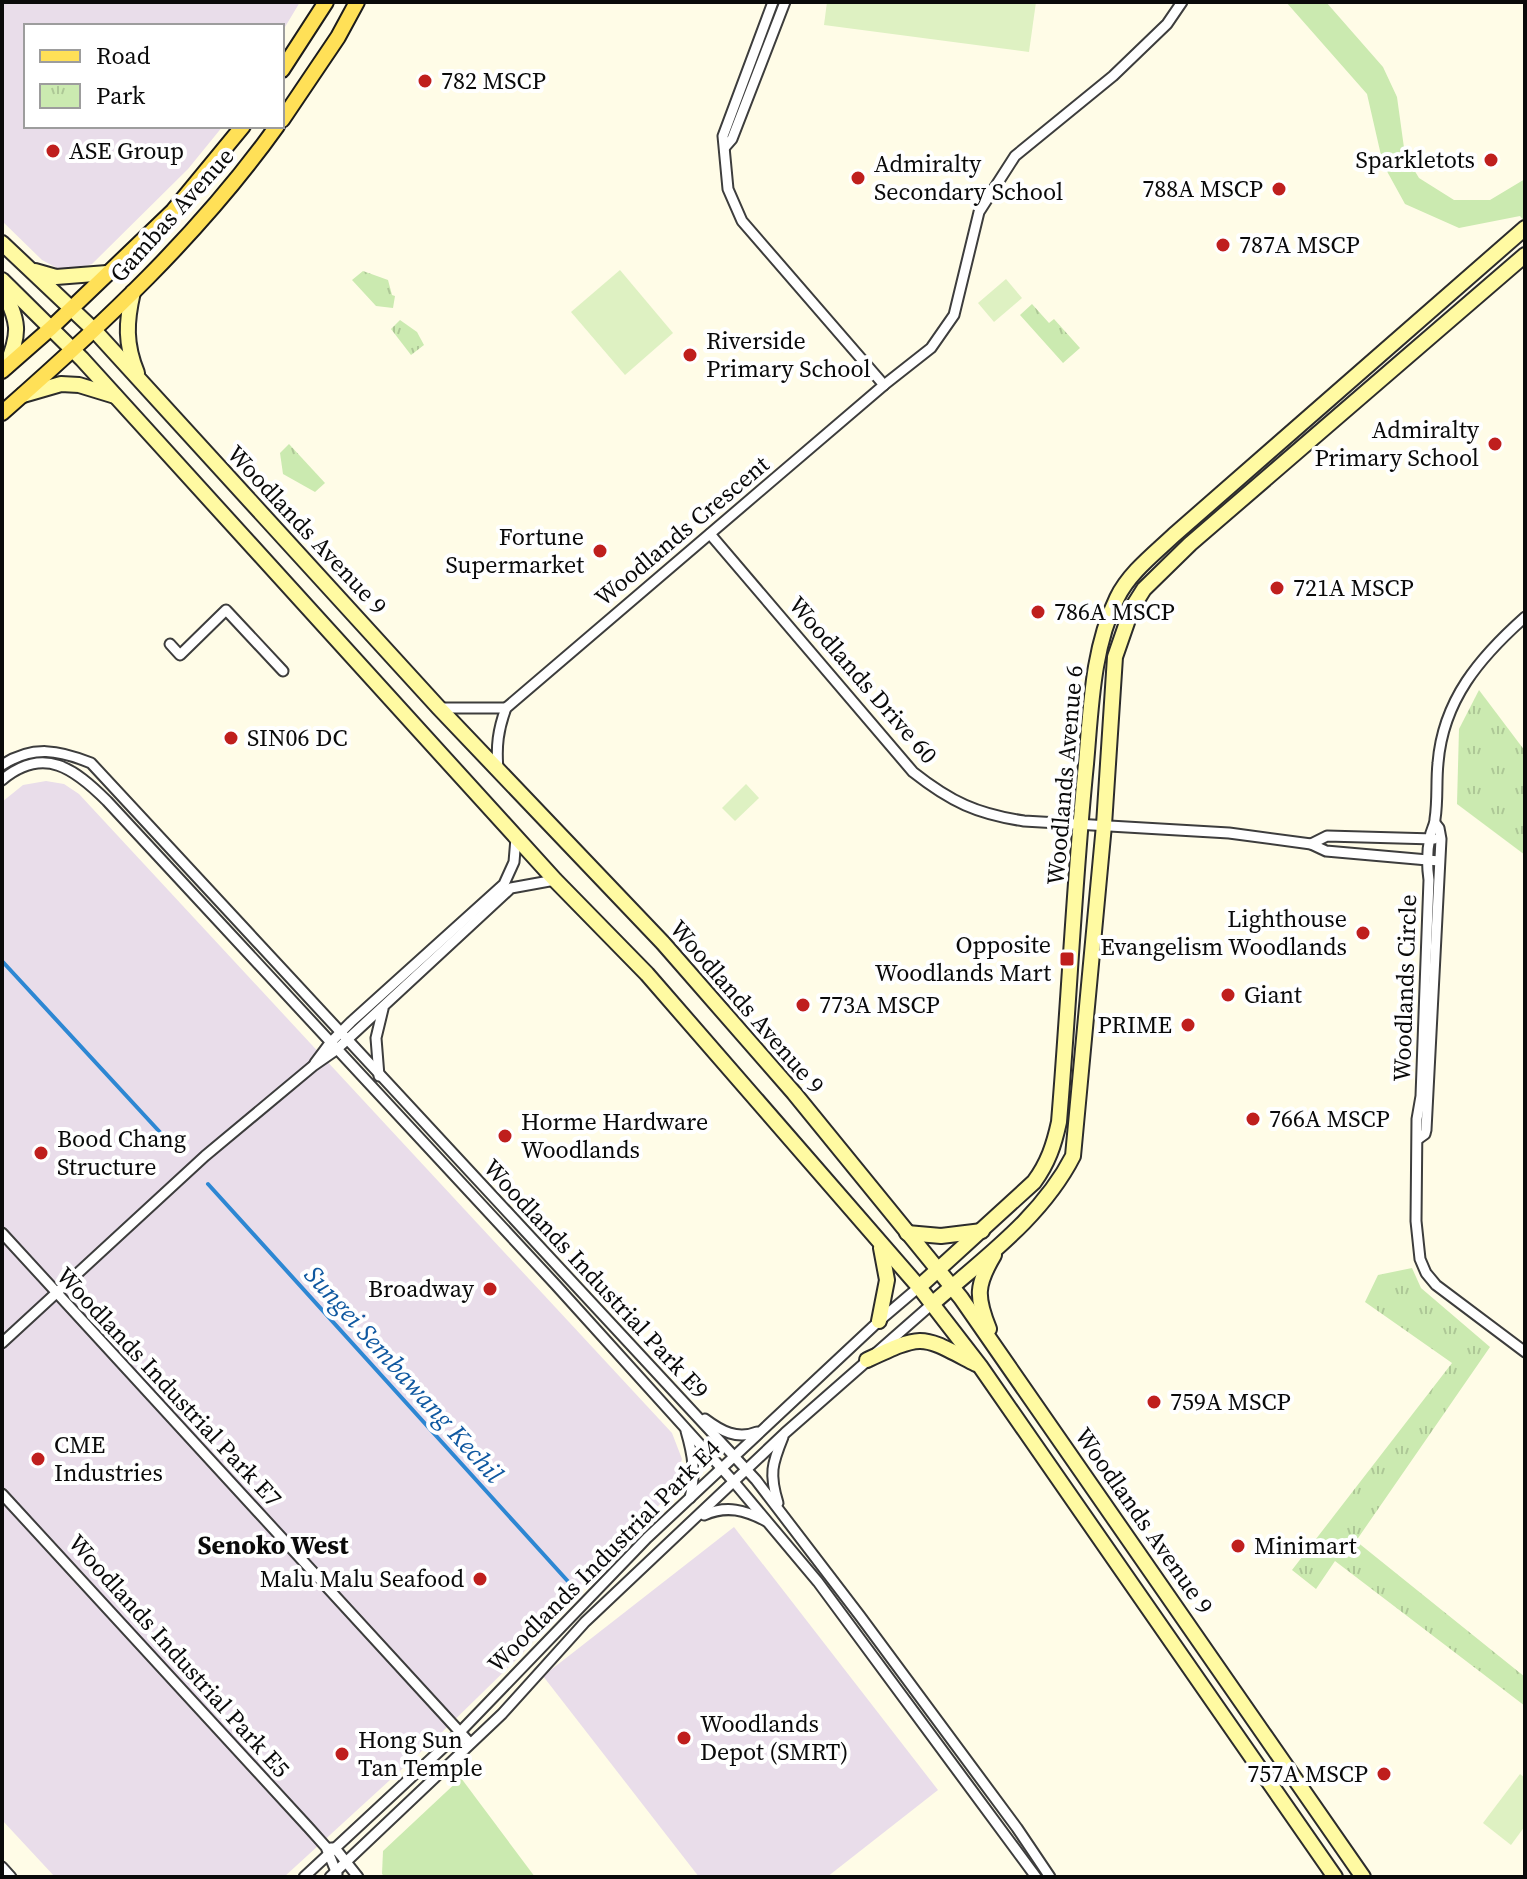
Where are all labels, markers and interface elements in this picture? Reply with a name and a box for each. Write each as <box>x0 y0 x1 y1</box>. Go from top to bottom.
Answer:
legend <box>24 24 284 128</box>
text: Road <box>96 39 151 72</box>
place label: 782 MSCP <box>441 64 546 97</box>
marker: 782 MSCP <box>416 72 434 90</box>
text: Park <box>96 79 146 112</box>
place label: ASE Group <box>69 134 184 167</box>
street label: Gambas Avenue <box>102 140 241 289</box>
marker: ASE Group <box>44 142 62 160</box>
place label: Sparkletots <box>1356 143 1475 176</box>
place label: Admiralty Secondary School <box>874 147 1063 208</box>
marker: Sparkletots <box>1482 151 1500 169</box>
marker: Admiralty Secondary School <box>849 169 867 187</box>
place label: 788A MSCP <box>1142 172 1263 205</box>
marker: 788A MSCP <box>1270 180 1288 198</box>
place label: 787A MSCP <box>1239 228 1360 261</box>
marker: 787A MSCP <box>1214 236 1232 254</box>
place label: Riverside Primary School <box>706 324 871 385</box>
marker: Riverside Primary School <box>681 346 699 364</box>
place label: Admiralty Primary School <box>1314 413 1480 474</box>
marker: Admiralty Primary School <box>1486 435 1504 453</box>
street label: Woodlands Avenue 9 <box>220 438 395 622</box>
street label: Woodlands Crescent <box>587 448 776 613</box>
place label: Fortune Supermarket <box>446 520 584 581</box>
marker: Fortune Supermarket <box>591 542 609 560</box>
place label: 721A MSCP <box>1293 571 1414 604</box>
marker: 721A MSCP <box>1268 579 1286 597</box>
street label: Woodlands Drive 60 <box>781 589 945 770</box>
place label: 786A MSCP <box>1054 595 1175 628</box>
marker: 786A MSCP <box>1029 603 1047 621</box>
street label: Woodlands Avenue 6 <box>1038 663 1091 886</box>
place label: SIN06 DC <box>247 721 348 754</box>
marker: SIN06 DC <box>222 729 240 747</box>
street label: Woodlands Circle <box>1385 894 1424 1082</box>
place label: Lighthouse Evangelism Woodlands <box>1100 902 1347 963</box>
street label: Woodlands Avenue 9 <box>662 912 832 1101</box>
marker: Lighthouse Evangelism Woodlands <box>1354 924 1372 942</box>
place label: Opposite Woodlands Mart <box>875 928 1051 989</box>
marker: Opposite Woodlands Mart <box>1058 950 1076 968</box>
place label: Giant <box>1244 978 1302 1011</box>
marker: Giant <box>1219 986 1237 1004</box>
place label: 773A MSCP <box>819 988 940 1021</box>
marker: 773A MSCP <box>794 996 812 1014</box>
place label: PRIME <box>1097 1008 1172 1041</box>
marker: PRIME <box>1179 1016 1197 1034</box>
place label: 766A MSCP <box>1269 1102 1390 1135</box>
place label: Horme Hardware Woodlands <box>521 1105 708 1166</box>
marker: 766A MSCP <box>1244 1110 1262 1128</box>
place label: Bood Chang Structure <box>57 1122 186 1183</box>
marker: Horme Hardware Woodlands <box>496 1127 514 1145</box>
marker: Bood Chang Structure <box>32 1144 50 1162</box>
street label: Woodlands Industrial Park E9 <box>476 1151 717 1406</box>
water label: Sungei Sembawang Kechil <box>296 1257 512 1491</box>
street label: Woodlands Industrial Park E7 <box>49 1259 290 1514</box>
place label: Broadway <box>368 1272 475 1305</box>
marker: Broadway <box>481 1280 499 1298</box>
place label: 759A MSCP <box>1170 1385 1291 1418</box>
marker: 759A MSCP <box>1145 1393 1163 1411</box>
street label: Woodlands Avenue 9 <box>1068 1421 1221 1621</box>
place label: CME Industries <box>54 1428 163 1489</box>
street label: Woodlands Industrial Park E4 <box>480 1432 727 1679</box>
marker: CME Industries <box>29 1450 47 1468</box>
street label: Woodlands Industrial Park E5 <box>61 1527 298 1785</box>
district label: Senoko West <box>198 1527 349 1563</box>
place label: Minimart <box>1254 1529 1357 1562</box>
marker: Minimart <box>1229 1537 1247 1555</box>
place label: Malu Malu Seafood <box>260 1562 464 1595</box>
marker: Malu Malu Seafood <box>471 1570 489 1588</box>
place label: Woodlands Depot (SMRT) <box>700 1707 848 1768</box>
place label: Hong Sun Tan Temple <box>358 1723 483 1784</box>
marker: Woodlands Depot (SMRT) <box>675 1729 693 1747</box>
marker: Hong Sun Tan Temple <box>333 1745 351 1763</box>
place label: 757A MSCP <box>1247 1757 1368 1790</box>
marker: 757A MSCP <box>1375 1765 1393 1783</box>

